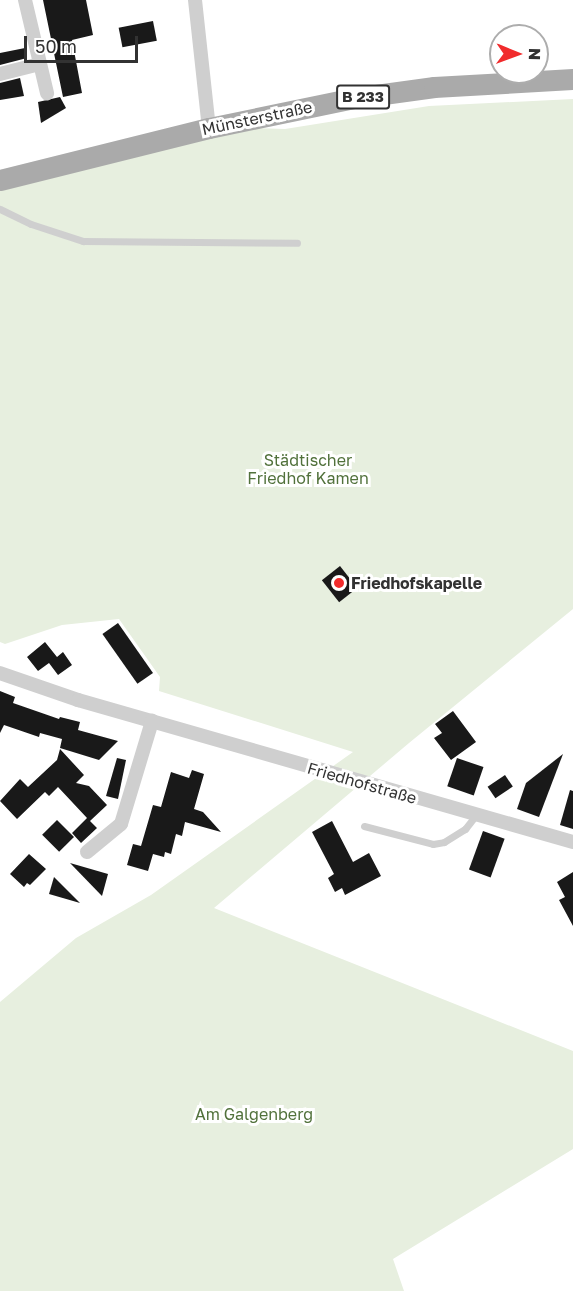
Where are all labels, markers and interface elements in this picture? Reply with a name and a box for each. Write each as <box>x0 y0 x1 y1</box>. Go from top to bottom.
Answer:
scale bar <box>27 24 141 62</box>
north arrow <box>489 24 549 84</box>
text: 50 m <box>35 35 77 57</box>
text: N <box>525 48 545 61</box>
road number: B 233 <box>336 85 390 109</box>
street label: Münsterstraße <box>200 97 314 139</box>
park label: Städtischer Friedhof Kamen <box>247 450 369 488</box>
place label: Friedhofskapelle <box>351 573 482 593</box>
marker: Friedhofskapelle <box>332 576 346 590</box>
street label: Friedhofstraße <box>305 758 419 808</box>
park label: Am Galgenberg <box>195 1104 313 1124</box>

